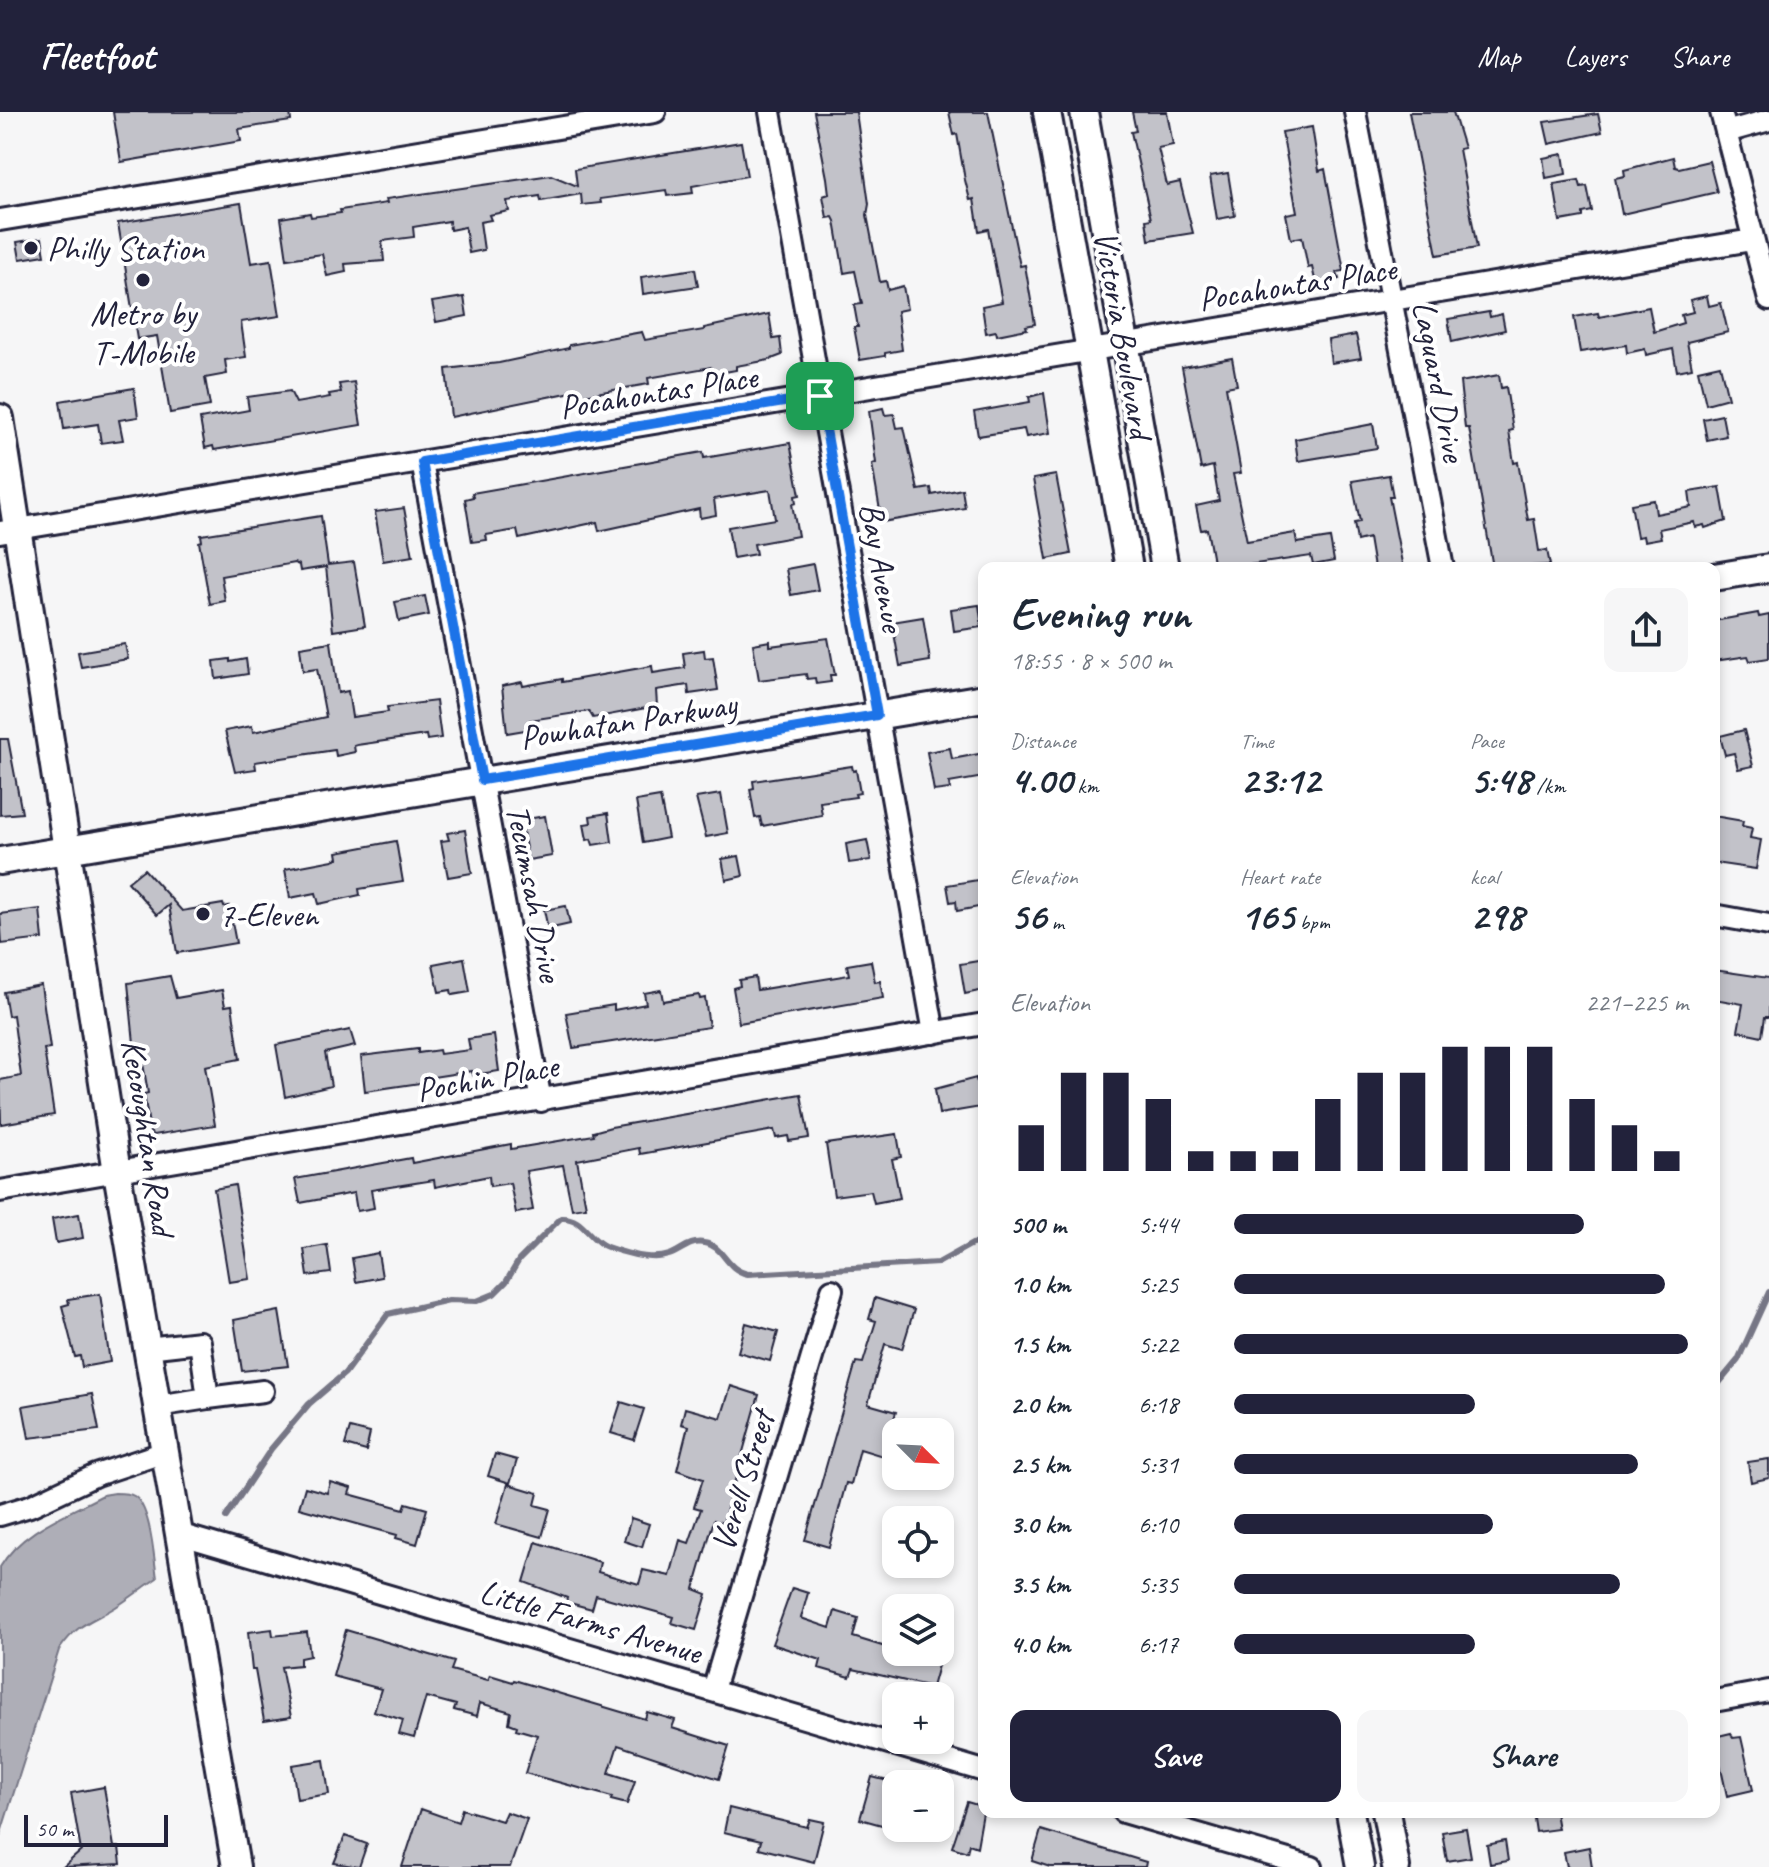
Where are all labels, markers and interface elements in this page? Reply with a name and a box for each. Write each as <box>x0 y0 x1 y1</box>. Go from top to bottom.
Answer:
text: Fleetfoot <box>40 33 155 80</box>
text: Map <box>1478 39 1521 74</box>
text: Layers <box>1565 39 1626 74</box>
text: Share <box>1670 39 1729 74</box>
place label: Philly Station <box>47 227 206 270</box>
street label: Victoria Boulevard <box>1084 227 1164 446</box>
marker: Philly Station <box>22 239 40 257</box>
street label: Pocahontas Place <box>1195 246 1401 320</box>
marker: Metro by T-Mobile <box>134 271 152 289</box>
place label: Metro by T-Mobile <box>90 292 198 374</box>
street label: Laguard Drive <box>1403 297 1477 467</box>
street label: Pocahontas Place <box>556 354 762 428</box>
pin <box>786 362 854 430</box>
icon: arrive <box>798 374 842 418</box>
street label: Bay Avenue <box>850 499 915 638</box>
text: Evening run <box>1010 586 1190 641</box>
button: share <box>1604 588 1688 672</box>
text: 18:55 · 8 × 500 m <box>1010 644 1171 677</box>
street label: Powhatan Parkway <box>517 682 742 759</box>
text: Distance <box>1010 727 1076 755</box>
text: Time <box>1240 727 1274 755</box>
text: Pace <box>1470 727 1504 755</box>
text: 4.00 <box>1010 755 1072 805</box>
text: 23:12 <box>1240 755 1320 805</box>
text: 5:48 <box>1470 755 1531 805</box>
text: km <box>1072 772 1099 800</box>
text: /km <box>1531 772 1565 800</box>
street label: Tecumsah Drive <box>496 801 573 987</box>
text: Elevation <box>1010 863 1078 891</box>
text: Heart rate <box>1240 863 1320 891</box>
text: kcal <box>1470 863 1499 891</box>
text: 56 <box>1010 891 1046 941</box>
text: 165 <box>1240 891 1294 941</box>
text: 298 <box>1470 891 1524 941</box>
place label: 7-Eleven <box>219 893 319 936</box>
marker: 7-Eleven <box>194 905 212 923</box>
text: m <box>1046 908 1064 936</box>
text: bpm <box>1294 908 1330 936</box>
text: Elevation <box>1010 986 1090 1019</box>
text: 221–225 m <box>1585 986 1688 1019</box>
street label: Kecoughtan Road <box>112 1036 186 1243</box>
street label: Pochin Place <box>413 1043 564 1111</box>
text: 500 m <box>1010 1208 1066 1241</box>
text: 5:44 <box>1138 1208 1178 1241</box>
text: 1.0 km <box>1010 1268 1070 1301</box>
text: 5:25 <box>1138 1268 1178 1301</box>
text: 1.5 km <box>1010 1328 1070 1361</box>
text: 5:22 <box>1138 1328 1178 1361</box>
text: 2.0 km <box>1010 1388 1070 1421</box>
text: 6:18 <box>1138 1388 1178 1421</box>
street label: Verell Street <box>701 1402 785 1556</box>
north arrow <box>882 1418 954 1490</box>
map controls <box>882 1418 954 1842</box>
text: 2.5 km <box>1010 1448 1070 1481</box>
text: 5:31 <box>1138 1448 1178 1481</box>
button: locate <box>882 1506 954 1578</box>
text: 3.0 km <box>1010 1508 1070 1541</box>
text: 6:10 <box>1138 1508 1178 1541</box>
text: 3.5 km <box>1010 1568 1070 1601</box>
text: 5:35 <box>1138 1568 1178 1601</box>
street label: Little Farms Avenue <box>475 1569 708 1674</box>
button: layers <box>882 1594 954 1666</box>
text: 4.0 km <box>1010 1628 1070 1661</box>
text: 6:17 <box>1138 1628 1178 1661</box>
button: + <box>882 1682 954 1754</box>
button: Save <box>1010 1710 1341 1802</box>
button: Share <box>1357 1710 1688 1802</box>
button: − <box>882 1770 954 1842</box>
scale bar <box>24 1811 168 1847</box>
text: 50 m <box>36 1815 73 1843</box>

